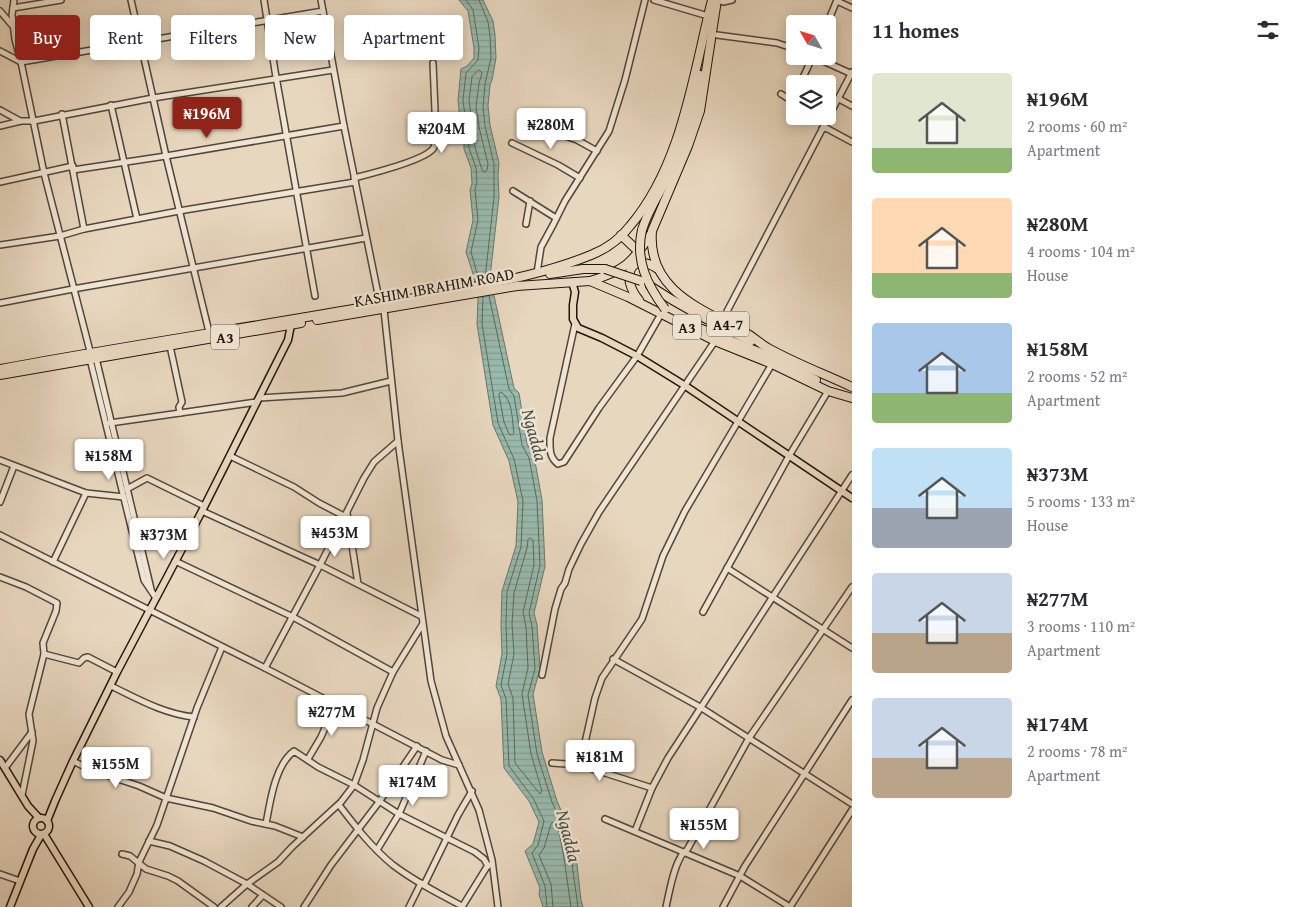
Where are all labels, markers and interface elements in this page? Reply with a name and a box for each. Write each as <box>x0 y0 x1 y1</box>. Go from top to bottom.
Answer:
chip: Buy <box>15 15 80 60</box>
chip: Rent <box>90 15 161 60</box>
chip: Filters <box>171 15 255 60</box>
chip: New <box>265 15 334 60</box>
chip: Apartment <box>344 15 463 60</box>
north arrow <box>786 15 836 65</box>
map controls <box>786 15 836 125</box>
text: 11 homes <box>872 15 959 46</box>
icon: filters <box>1254 16 1282 44</box>
button: layers <box>786 75 836 125</box>
text: ₦196M <box>1027 83 1089 114</box>
icon: home <box>912 93 972 153</box>
pin: ₦196M <box>172 96 242 139</box>
text: ₦196M <box>184 101 230 125</box>
pin: ₦280M <box>516 108 586 150</box>
pin: ₦204M <box>407 112 477 154</box>
text: ₦280M <box>528 112 574 136</box>
text: 2 rooms · 60 m² <box>1027 114 1127 138</box>
text: ₦204M <box>419 116 465 140</box>
text: Apartment <box>1027 138 1100 162</box>
text: ₦280M <box>1027 208 1089 239</box>
icon: home <box>912 218 972 278</box>
text: 4 rooms · 104 m² <box>1027 239 1135 263</box>
street label: KASHIM IBRAHIM ROAD <box>352 261 516 313</box>
text: House <box>1027 263 1068 287</box>
road number: A4-7 <box>707 312 749 336</box>
road number: A3 <box>673 314 701 340</box>
road number: A3 <box>211 324 239 350</box>
text: ₦158M <box>1027 333 1089 364</box>
icon: home <box>912 343 972 403</box>
text: 2 rooms · 52 m² <box>1027 364 1127 388</box>
text: Apartment <box>1027 388 1100 412</box>
water label: Ngadda <box>515 405 555 465</box>
pin: ₦158M <box>74 438 144 481</box>
text: ₦158M <box>86 443 132 467</box>
text: ₦373M <box>1027 458 1089 489</box>
icon: home <box>912 468 972 528</box>
text: 5 rooms · 133 m² <box>1027 489 1135 513</box>
text: House <box>1027 513 1068 537</box>
pin: ₦453M <box>300 516 370 558</box>
pin: ₦373M <box>129 518 199 560</box>
text: ₦453M <box>312 520 358 544</box>
text: ₦373M <box>141 522 187 546</box>
text: ₦277M <box>1027 583 1089 614</box>
icon: home <box>912 593 972 653</box>
text: 3 rooms · 110 m² <box>1027 614 1135 638</box>
text: Apartment <box>1027 638 1100 662</box>
pin: ₦277M <box>297 694 367 737</box>
text: ₦277M <box>309 699 355 723</box>
text: ₦174M <box>1027 708 1089 739</box>
icon: home <box>912 718 972 778</box>
text: 2 rooms · 78 m² <box>1027 739 1127 763</box>
pin: ₦181M <box>565 740 635 782</box>
text: ₦181M <box>577 744 623 768</box>
pin: ₦155M <box>81 746 151 789</box>
text: ₦155M <box>93 751 139 775</box>
text: Apartment <box>1027 763 1100 787</box>
pin: ₦174M <box>378 764 448 807</box>
text: ₦174M <box>390 769 436 793</box>
water label: Ngadda <box>549 806 589 866</box>
pin: ₦155M <box>669 808 739 850</box>
text: ₦155M <box>681 812 727 836</box>

